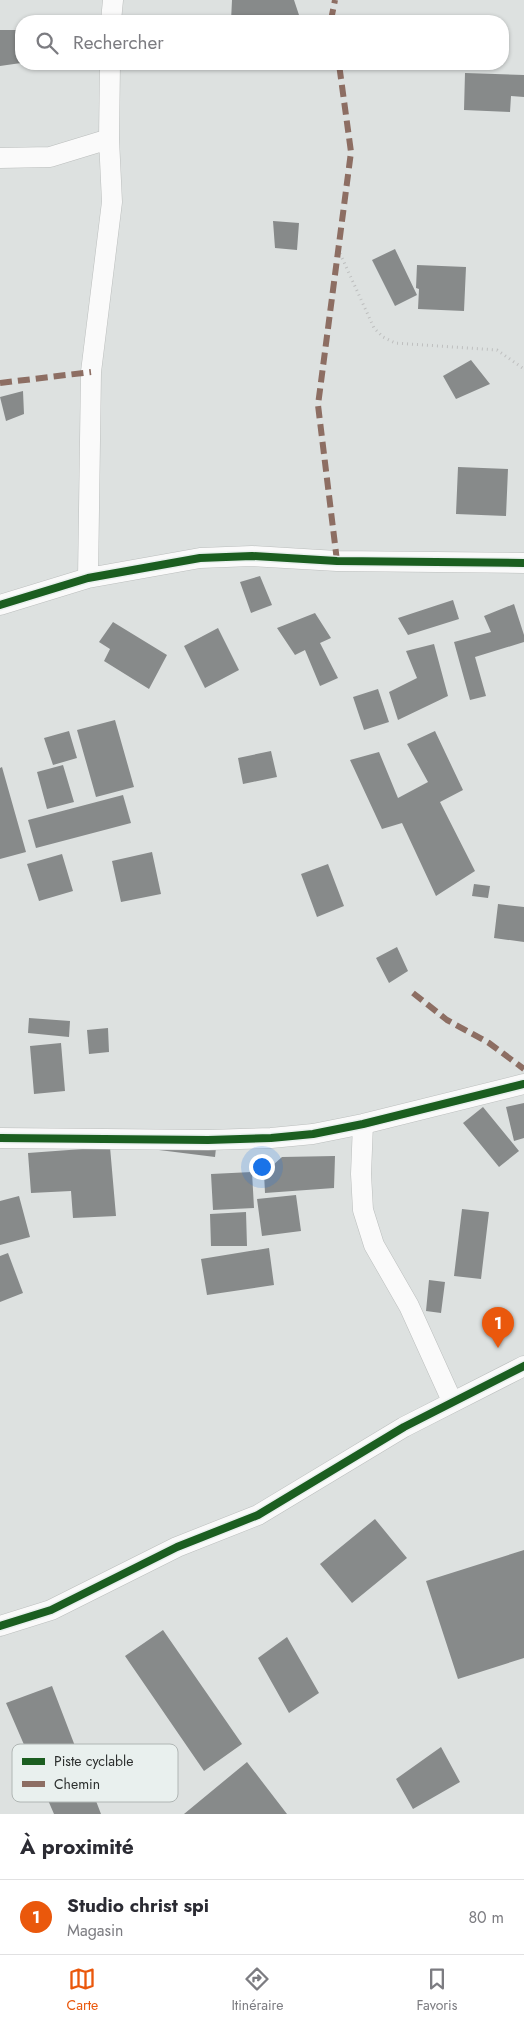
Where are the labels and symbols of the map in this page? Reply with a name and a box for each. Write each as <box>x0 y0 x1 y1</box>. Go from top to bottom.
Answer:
your location <box>249 1154 275 1180</box>
pin: 1 <box>482 1307 514 1348</box>
legend <box>12 1744 178 1802</box>
text: Piste cyclable <box>54 1751 133 1771</box>
text: Chemin <box>54 1774 100 1794</box>

